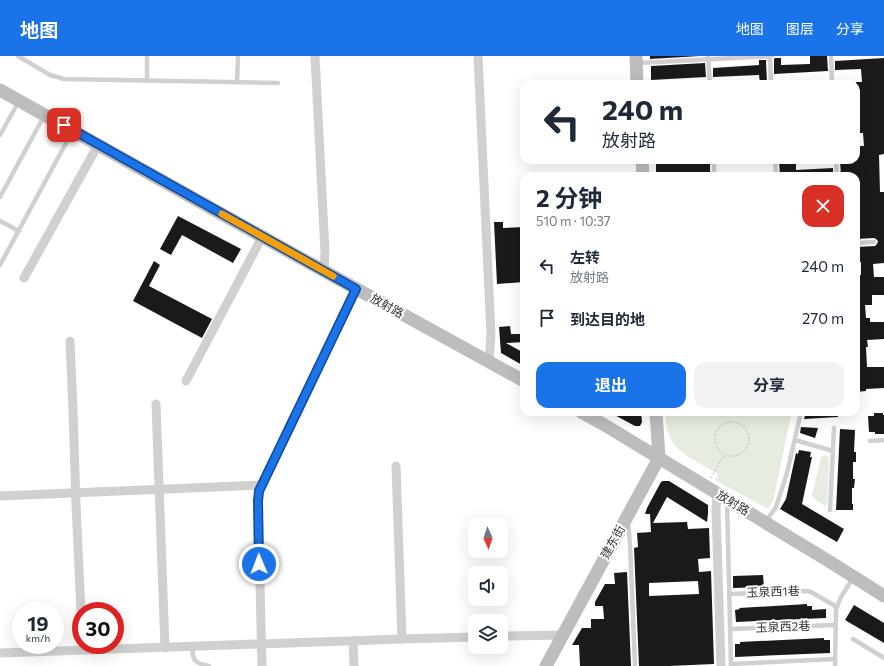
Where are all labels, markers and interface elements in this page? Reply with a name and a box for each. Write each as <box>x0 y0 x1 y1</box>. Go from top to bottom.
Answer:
text: 地图 <box>20 18 58 41</box>
text: 地图 <box>736 20 764 37</box>
text: 图层 <box>786 20 814 37</box>
text: 分享 <box>836 20 864 37</box>
text: 240 m <box>602 92 683 126</box>
icon: left <box>536 96 588 148</box>
pin <box>47 108 81 142</box>
icon: arrive <box>53 114 75 136</box>
text: 放射路 <box>602 129 656 151</box>
text: 2 分钟 <box>536 183 602 212</box>
button: close <box>802 185 844 227</box>
text: 510 m · 10:37 <box>536 213 611 229</box>
text: 左转 <box>570 248 600 266</box>
icon: left <box>536 255 558 277</box>
text: 240 m <box>801 257 844 275</box>
text: 放射路 <box>570 269 609 285</box>
street label: 放射路 <box>368 290 407 320</box>
icon: arrive <box>536 307 558 329</box>
text: 270 m <box>802 309 844 327</box>
text: 到达目的地 <box>570 310 645 328</box>
button: 退出 <box>536 362 686 408</box>
button: 分享 <box>694 362 844 408</box>
street label: 放射路 <box>714 487 753 517</box>
north arrow <box>468 518 508 558</box>
map controls <box>468 518 508 654</box>
street label: 建东街 <box>597 522 627 561</box>
position arrow <box>238 543 280 585</box>
button: sound <box>468 566 508 606</box>
street label: 玉泉西1巷 <box>746 583 800 599</box>
speed limit sign: 30 <box>72 602 124 654</box>
text: 19 <box>27 611 49 635</box>
button: layers <box>468 614 508 654</box>
street label: 玉泉西2巷 <box>755 618 811 634</box>
text: km/h <box>26 632 50 644</box>

